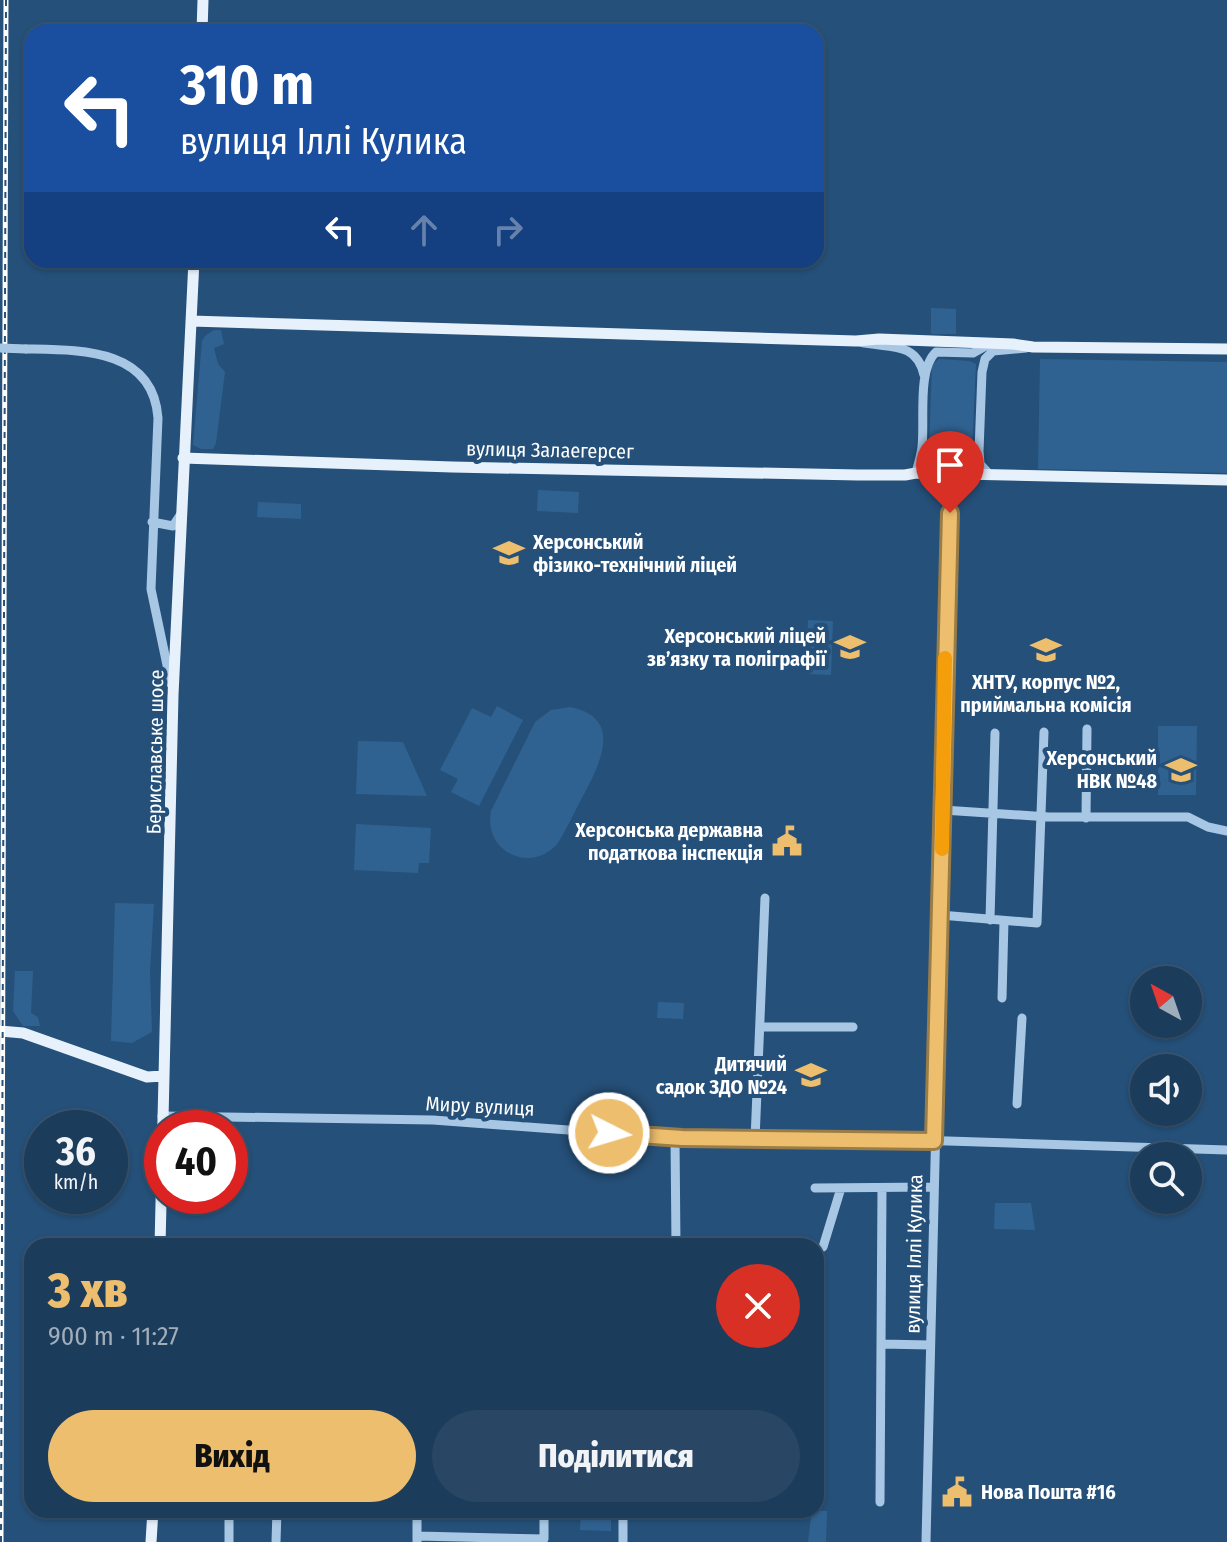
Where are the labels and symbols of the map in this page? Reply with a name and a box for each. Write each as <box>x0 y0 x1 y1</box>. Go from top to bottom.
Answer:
pin <box>916 431 984 513</box>
street label: вулиця Залаегерсег <box>466 437 634 463</box>
place label: Херсонський фізико-технічний ліцей <box>532 530 737 577</box>
school or university icon: Херсонський фізико-технічний ліцей <box>492 536 526 570</box>
place label: Херсонський ліцей зв’язку та поліграфії <box>647 624 828 671</box>
school or university icon: Херсонський ліцей зв’язку та поліграфії <box>833 630 867 664</box>
school or university icon: ХНТУ, корпус №2, приймальна комісія <box>1029 633 1063 667</box>
street label: Бериславське шосе <box>142 669 168 835</box>
place label: ХНТУ, корпус №2, приймальна комісія <box>960 670 1132 717</box>
place label: Херсонський НВК №48 <box>1046 746 1157 793</box>
school or university icon: Херсонський НВК №48 <box>1164 753 1198 787</box>
place label: Херсонська державна податкова інспекція <box>574 818 763 865</box>
public building icon: Херсонська державна податкова інспекція <box>770 824 804 858</box>
north arrow <box>1130 966 1202 1038</box>
place label: Дитячий садок ЗДО №24 <box>656 1052 787 1099</box>
school or university icon: Дитячий садок ЗДО №24 <box>794 1058 828 1092</box>
street label: Миру вулиця <box>425 1091 535 1121</box>
position arrow <box>567 1091 651 1175</box>
speed limit sign: 40 <box>144 1110 248 1214</box>
street label: вулиця Іллі Кулика <box>901 1174 927 1334</box>
public building icon: Нова Пошта #16 <box>940 1475 974 1509</box>
place label: Нова Пошта #16 <box>981 1480 1116 1504</box>

